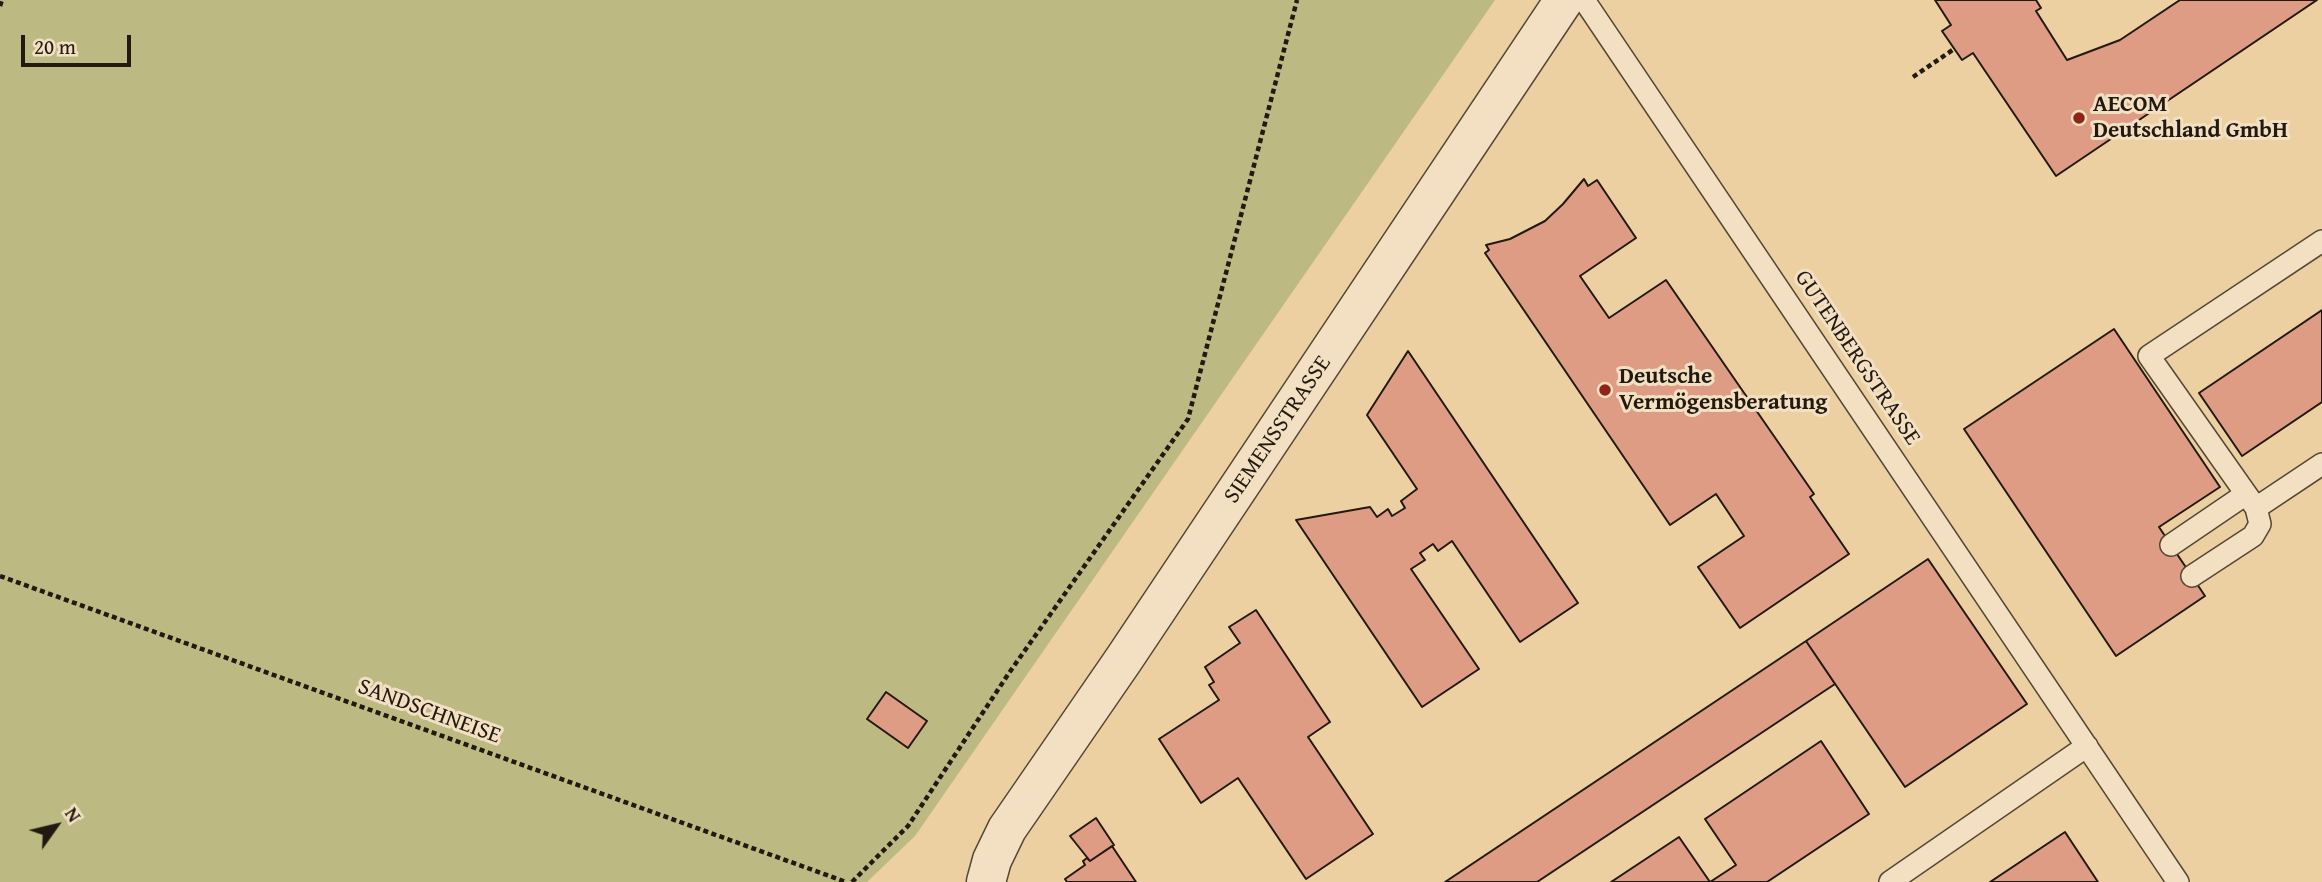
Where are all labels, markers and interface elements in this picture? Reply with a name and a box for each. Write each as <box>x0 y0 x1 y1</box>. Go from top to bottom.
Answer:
scale bar <box>24 21 135 65</box>
text: 20 m <box>34 31 76 62</box>
place label: AECOM Deutschland GmbH <box>2093 91 2288 145</box>
marker: AECOM Deutschland GmbH <box>2071 110 2087 126</box>
street label: GUTENBERGSTRASSE <box>1788 265 1926 451</box>
street label: SIEMENSSTRASSE <box>1218 351 1338 509</box>
place label: Deutsche Vermögensberatung <box>1619 363 1827 417</box>
marker: Deutsche Vermögensberatung <box>1597 382 1613 398</box>
street label: SANDSCHNEISE <box>354 673 504 751</box>
north arrow <box>21 791 91 861</box>
text: N <box>58 801 89 827</box>

